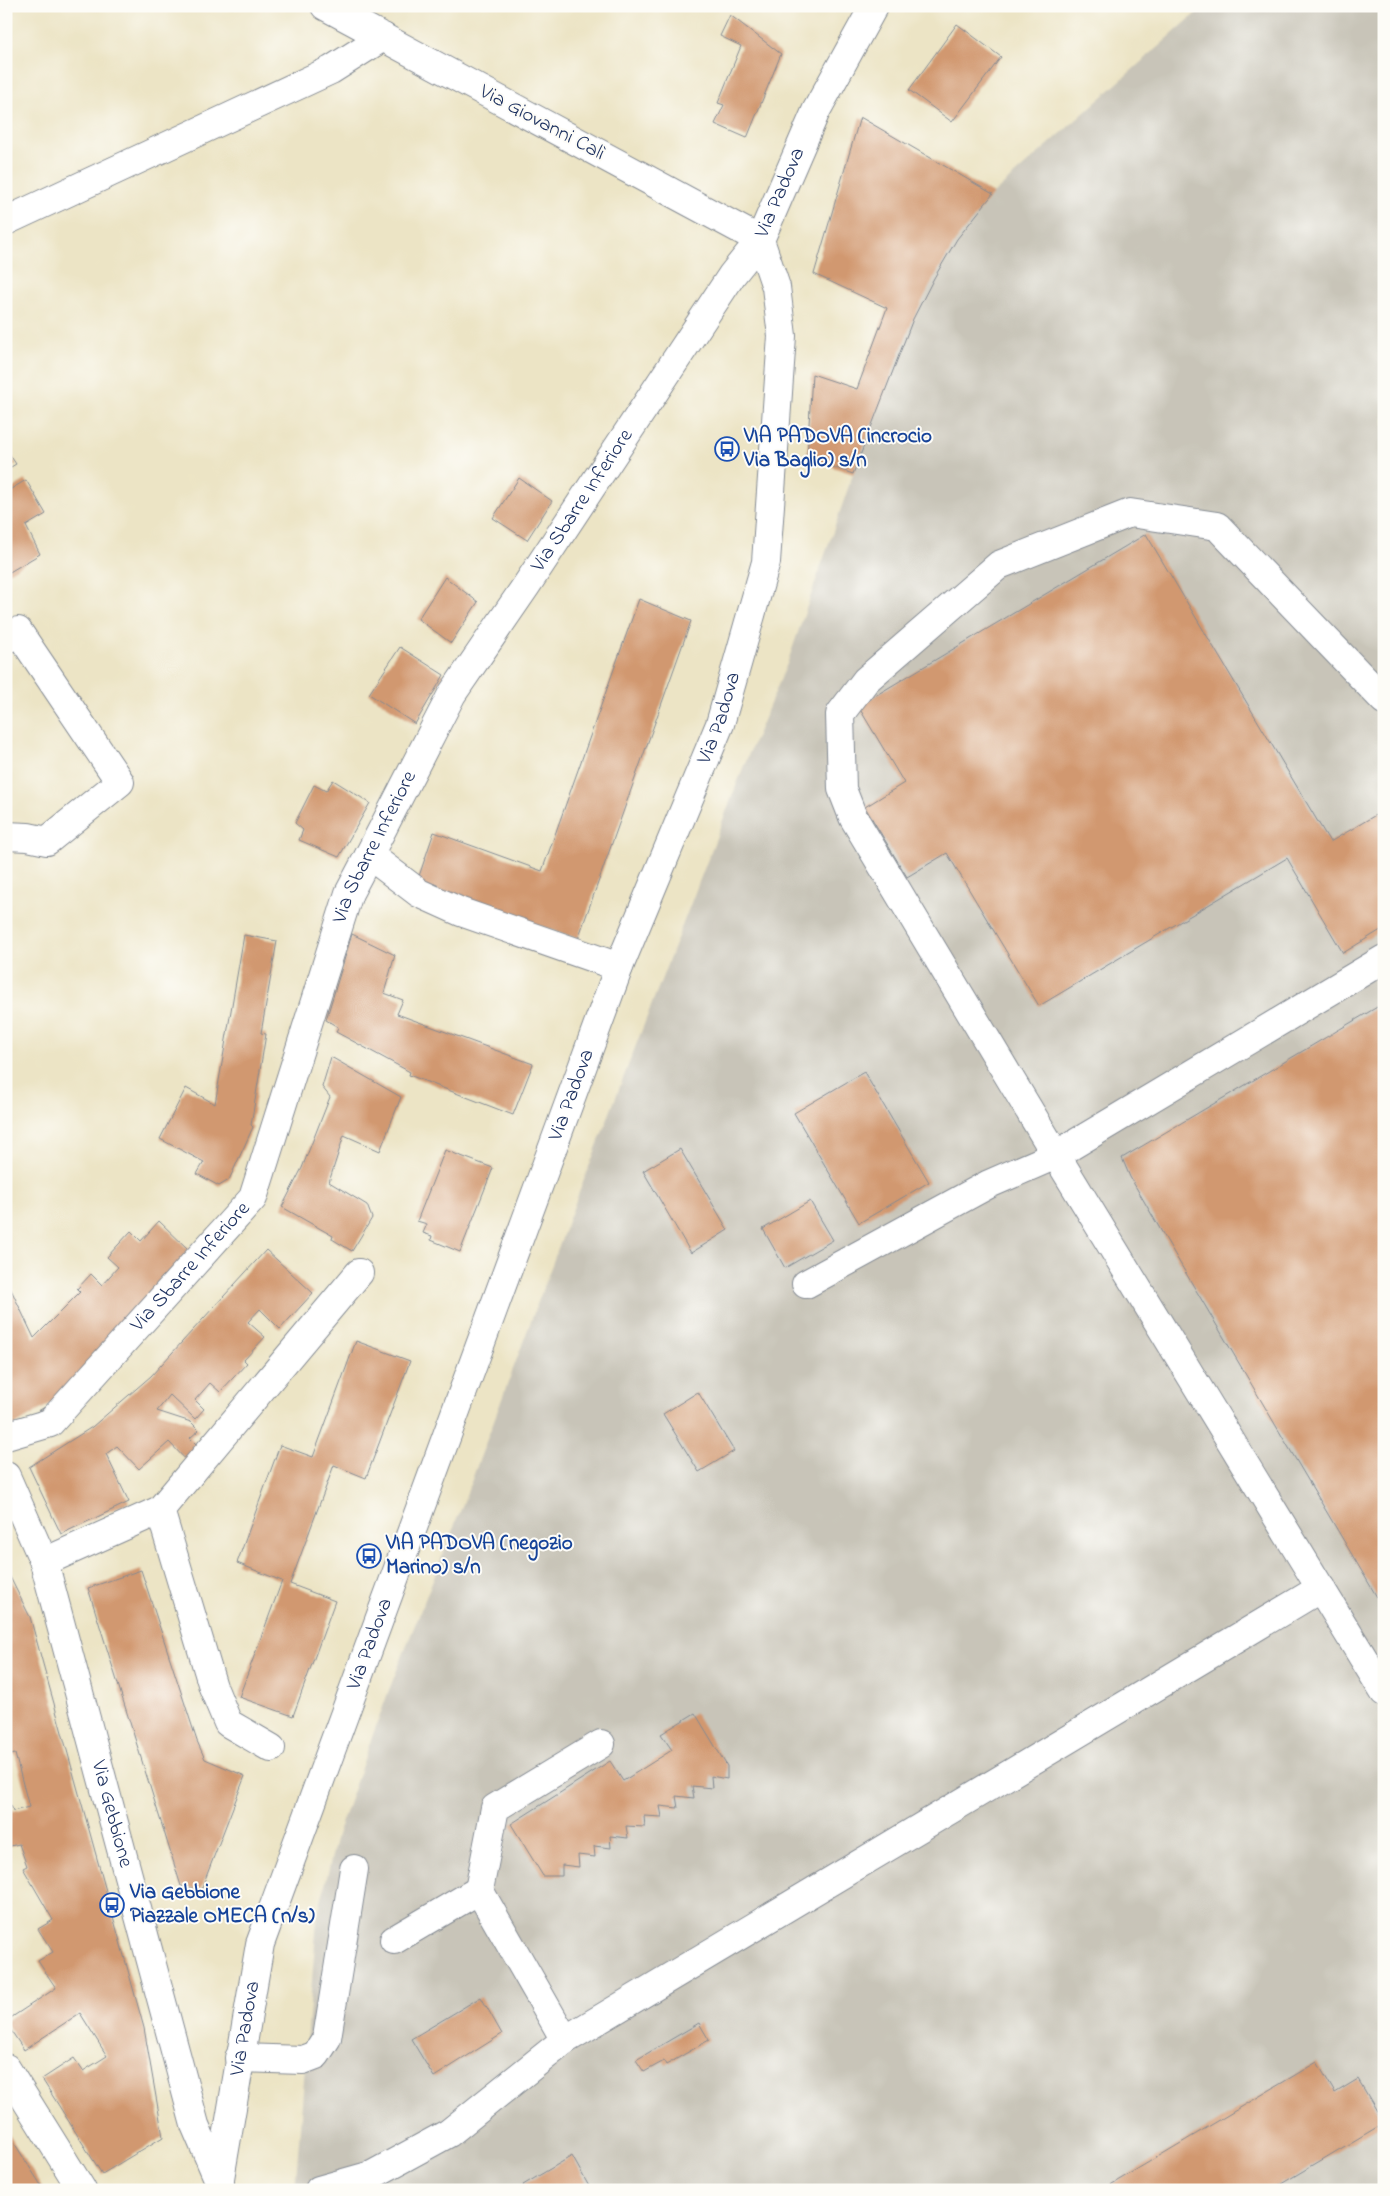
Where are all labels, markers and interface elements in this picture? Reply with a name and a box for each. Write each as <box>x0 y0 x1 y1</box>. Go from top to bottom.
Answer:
street label: Via Giovanni Calì <box>473 77 610 169</box>
street label: Via Padova <box>747 143 813 244</box>
street label: Via Sbarre Inferiore <box>523 422 641 579</box>
place label: VIA PADOVA (incrocio Via Baglio) s/n <box>743 422 932 478</box>
bus stop icon: VIA PADOVA (incrocio Via Baglio) s/n <box>714 436 740 462</box>
street label: Via Padova <box>689 669 749 770</box>
street label: Via Sbarre Inferiore <box>325 765 425 928</box>
street label: Via Padova <box>541 1045 603 1146</box>
street label: Via Sbarre Inferiore <box>123 1195 258 1340</box>
place label: VIA PADOVA (negozio Marino) s/n <box>385 1529 573 1583</box>
bus stop icon: VIA PADOVA (negozio Marino) s/n <box>356 1543 382 1569</box>
street label: Via Padova <box>339 1594 401 1695</box>
street label: Via Gebbione <box>83 1756 140 1872</box>
place label: Via Gebbione Piazzale OMECA (n/s) <box>129 1878 316 1932</box>
bus stop icon: Via Gebbione Piazzale OMECA (n/s) <box>99 1892 125 1918</box>
street label: Via Padova <box>223 1979 268 2079</box>

